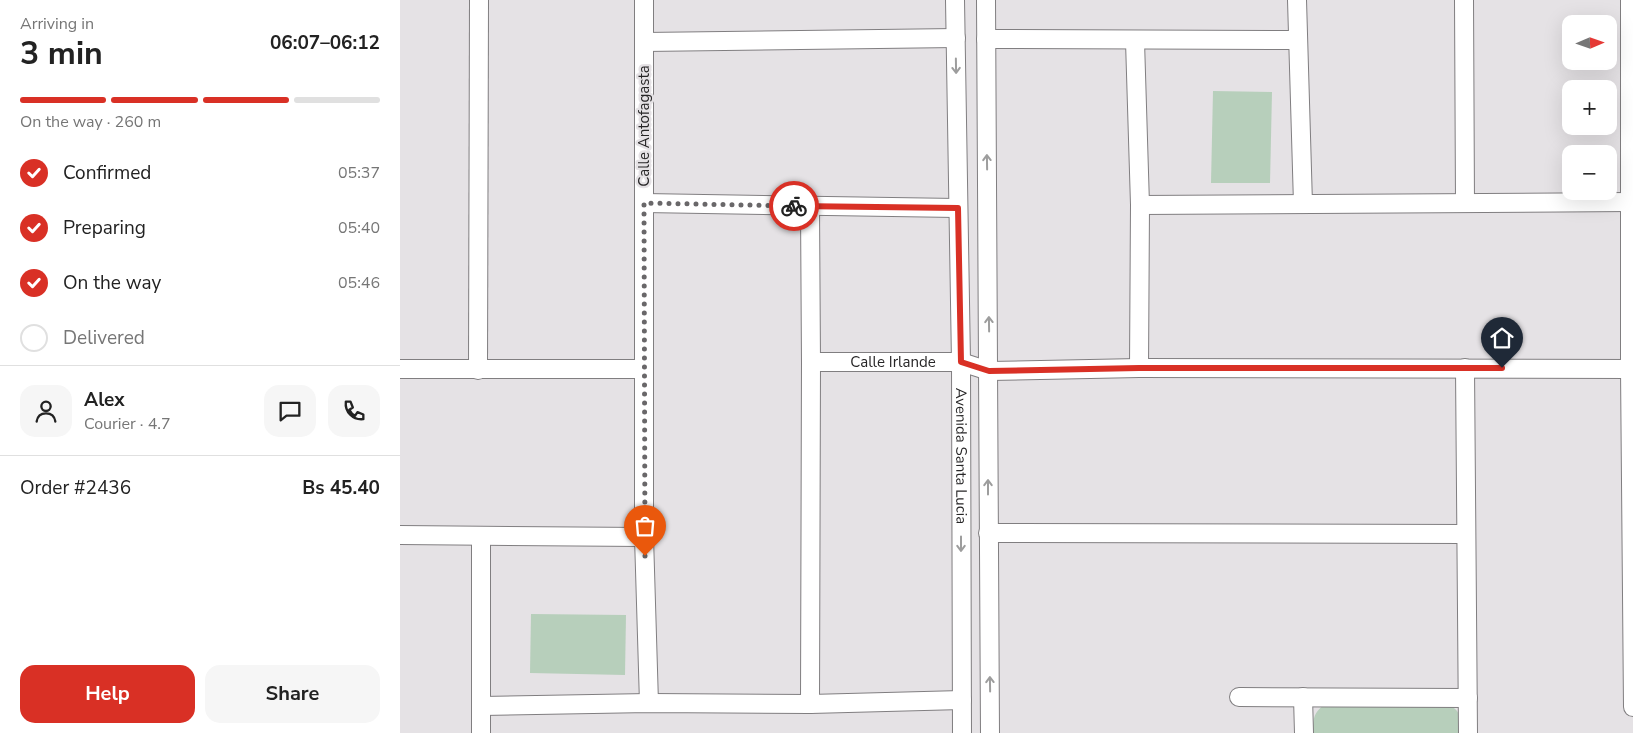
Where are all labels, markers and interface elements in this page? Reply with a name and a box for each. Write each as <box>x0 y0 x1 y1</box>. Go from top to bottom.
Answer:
text: Arriving in <box>20 13 94 35</box>
north arrow <box>1562 15 1618 70</box>
map controls <box>1562 15 1617 200</box>
text: 06:07–06:12 <box>270 30 380 56</box>
text: 3 min <box>20 32 103 75</box>
one-way arrow <box>951 58 961 74</box>
street label: Calle Antofagasta <box>634 65 654 187</box>
button: + <box>1562 80 1617 135</box>
text: On the way · 260 m <box>20 111 161 133</box>
button: − <box>1562 145 1617 200</box>
one-way arrow <box>982 154 992 170</box>
icon: check <box>20 159 48 187</box>
text: Confirmed <box>63 160 151 186</box>
text: 05:37 <box>338 162 380 184</box>
courier <box>769 181 819 231</box>
icon: bike <box>780 192 808 220</box>
icon: check <box>20 214 48 242</box>
text: Preparing <box>63 215 146 241</box>
text: 05:40 <box>338 217 380 239</box>
icon: check <box>20 269 48 297</box>
text: On the way <box>63 270 161 296</box>
text: 05:46 <box>338 272 380 294</box>
one-way arrow <box>984 317 993 333</box>
pin <box>1481 317 1523 368</box>
icon: home <box>1488 324 1516 352</box>
text: Delivered <box>63 325 145 351</box>
street label: Calle Irlande <box>850 352 936 372</box>
button: person <box>20 385 72 437</box>
button: chat <box>264 385 316 437</box>
button: phone <box>328 385 380 437</box>
text: Alex <box>84 387 125 413</box>
street label: Avenida Santa Lucia <box>951 388 971 524</box>
text: Courier · 4.7 <box>84 413 170 435</box>
text: Order #2436 <box>20 475 131 501</box>
text: Bs 45.40 <box>302 475 380 501</box>
one-way arrow <box>983 479 993 496</box>
pin <box>624 505 666 556</box>
icon: bag <box>631 512 659 540</box>
one-way arrow <box>956 535 966 551</box>
button: Help <box>20 665 195 723</box>
button: Share <box>205 665 380 723</box>
one-way arrow <box>985 677 995 693</box>

